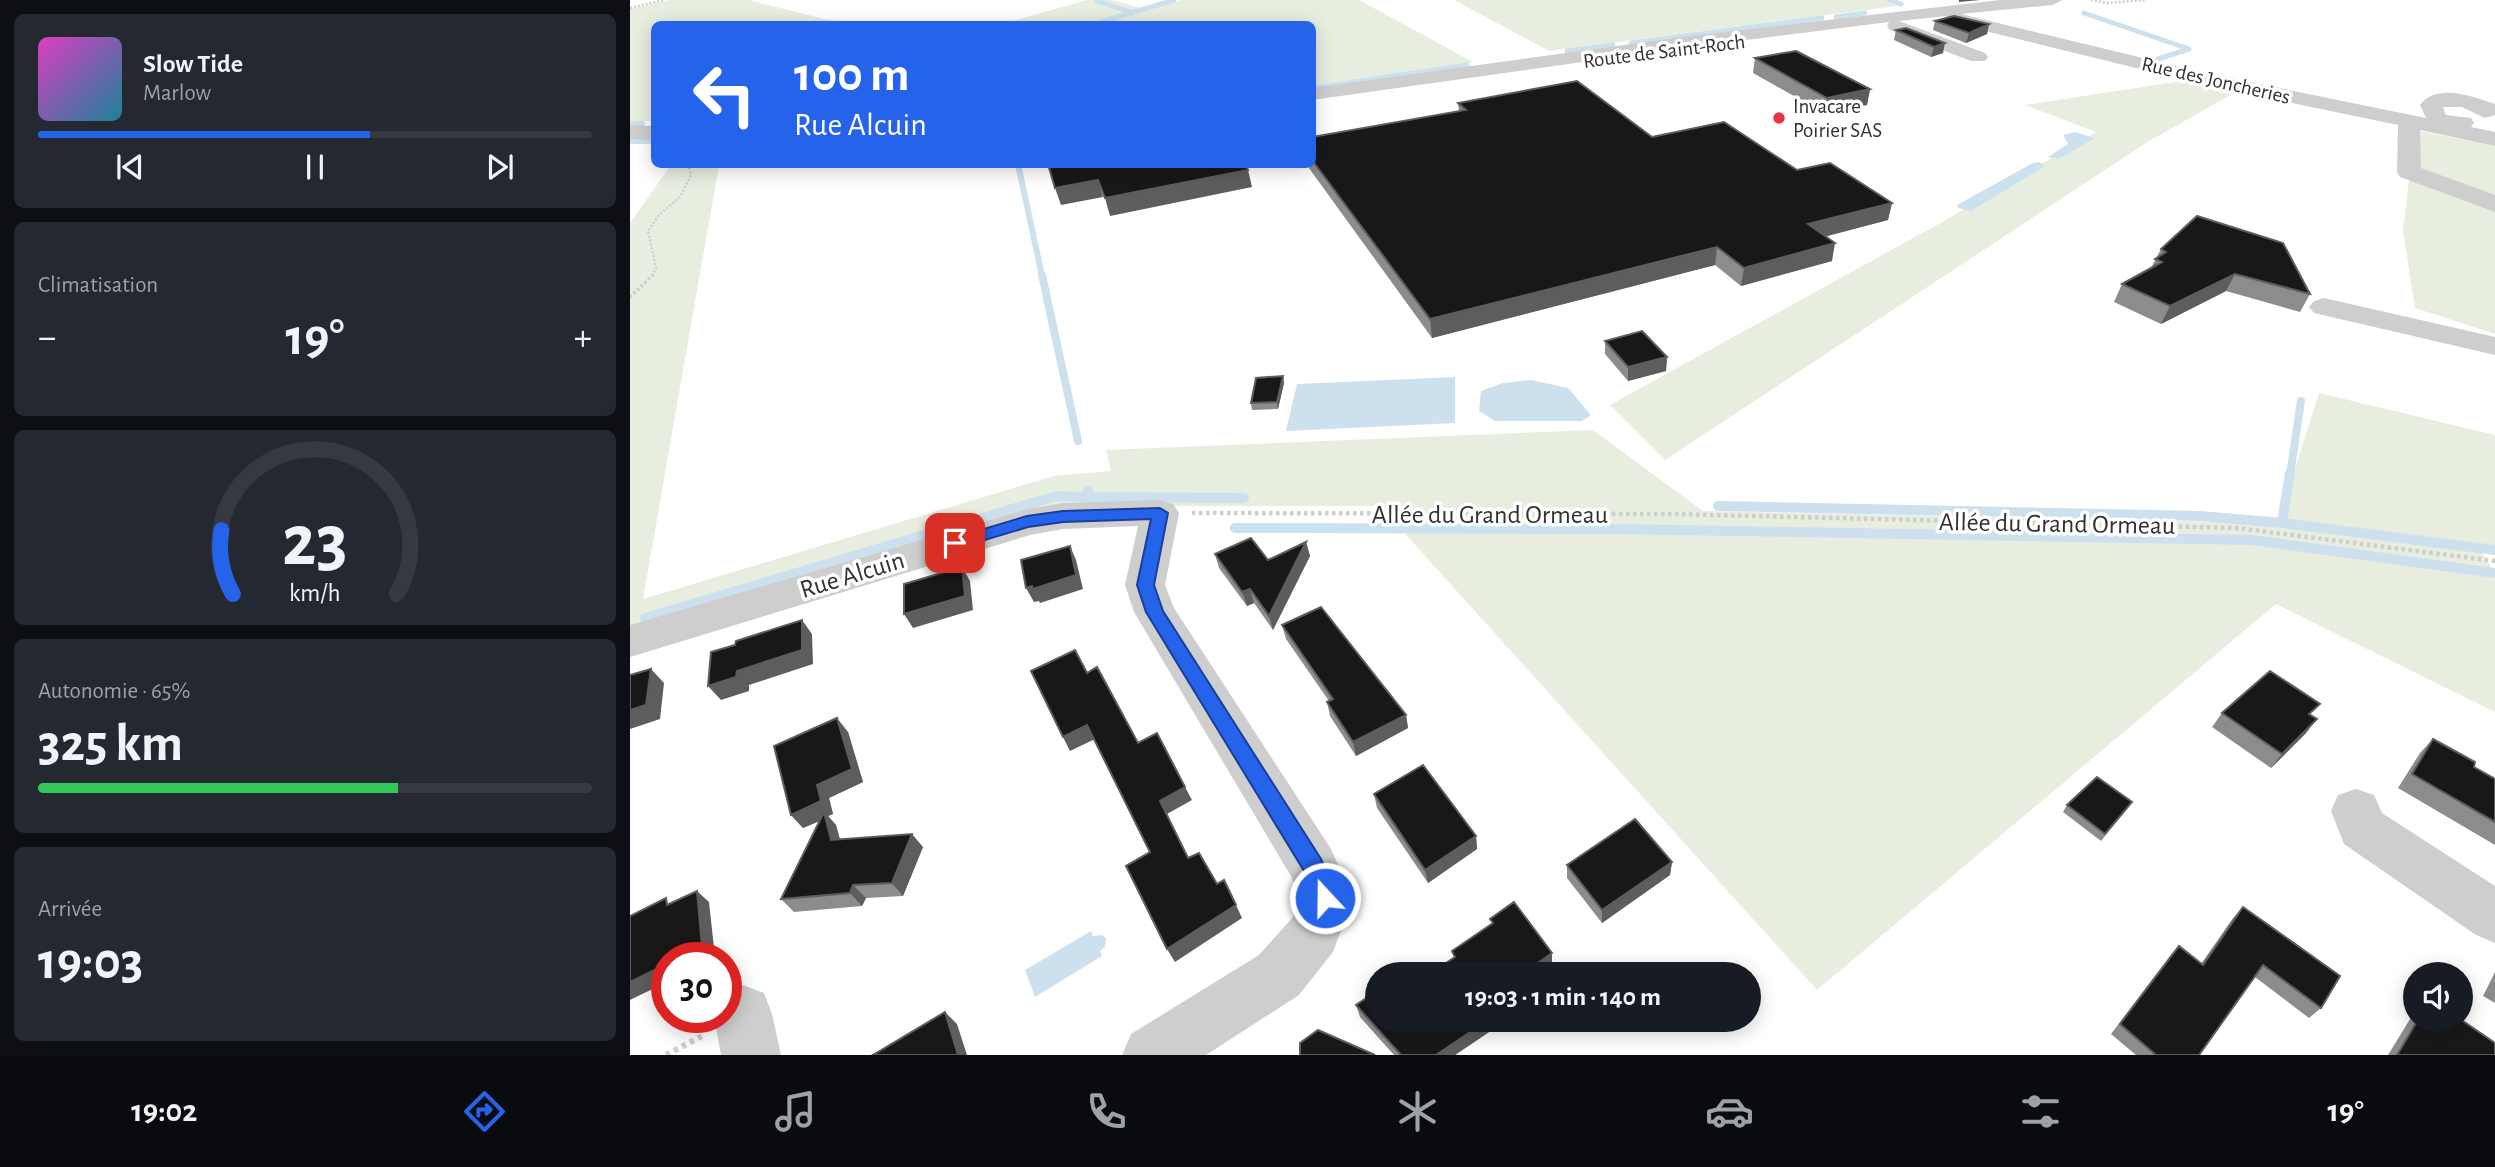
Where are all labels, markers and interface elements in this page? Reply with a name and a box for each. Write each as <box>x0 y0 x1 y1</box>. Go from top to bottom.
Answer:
street label: Route de Saint-Roch <box>1582 31 1746 72</box>
icon: left <box>679 49 770 140</box>
text: Slow Tide <box>143 51 243 77</box>
text: 100 m <box>794 51 910 100</box>
street label: Rue des Joncheries <box>2140 53 2292 108</box>
text: Marlow <box>143 82 211 105</box>
place label: Invacare Poirier SAS <box>1793 96 1882 141</box>
text: Rue Alcuin <box>794 109 927 141</box>
marker: Invacare Poirier SAS <box>1771 110 1787 126</box>
icon: previous <box>111 148 149 186</box>
icon: pause <box>296 148 334 186</box>
icon: next <box>481 148 519 186</box>
text: Climatisation <box>38 274 158 297</box>
text: 19° <box>285 312 345 364</box>
text: − <box>38 319 56 357</box>
text: + <box>574 319 592 357</box>
street label: Allée du Grand Ormeau <box>1372 502 1608 528</box>
text: 23 <box>282 506 348 579</box>
street label: Allée du Grand Ormeau <box>1939 509 2175 539</box>
pin <box>925 513 985 573</box>
icon: arrive <box>936 524 974 562</box>
street label: Rue Alcuin <box>797 547 908 603</box>
text: km/h <box>289 580 341 605</box>
text: Autonomie · 65% <box>38 680 190 703</box>
text: 325 km <box>38 718 183 770</box>
position arrow <box>1288 861 1362 935</box>
text: Arrivée <box>38 898 102 921</box>
text: 19:03 <box>38 936 143 988</box>
speed limit sign: 30 <box>651 942 742 1033</box>
map controls <box>2403 962 2473 1032</box>
button: sound <box>2403 962 2473 1032</box>
text: 19:03 · 1 min · 140 m <box>1465 984 1661 1010</box>
icon: directions <box>460 1087 509 1136</box>
icon: music <box>771 1087 820 1136</box>
icon: phone <box>1082 1087 1131 1136</box>
icon: climate <box>1393 1087 1442 1136</box>
icon: car <box>1705 1087 1754 1136</box>
icon: filters <box>2016 1087 2065 1136</box>
text: 19:02 <box>131 1095 197 1127</box>
text: 19° <box>2327 1095 2364 1127</box>

